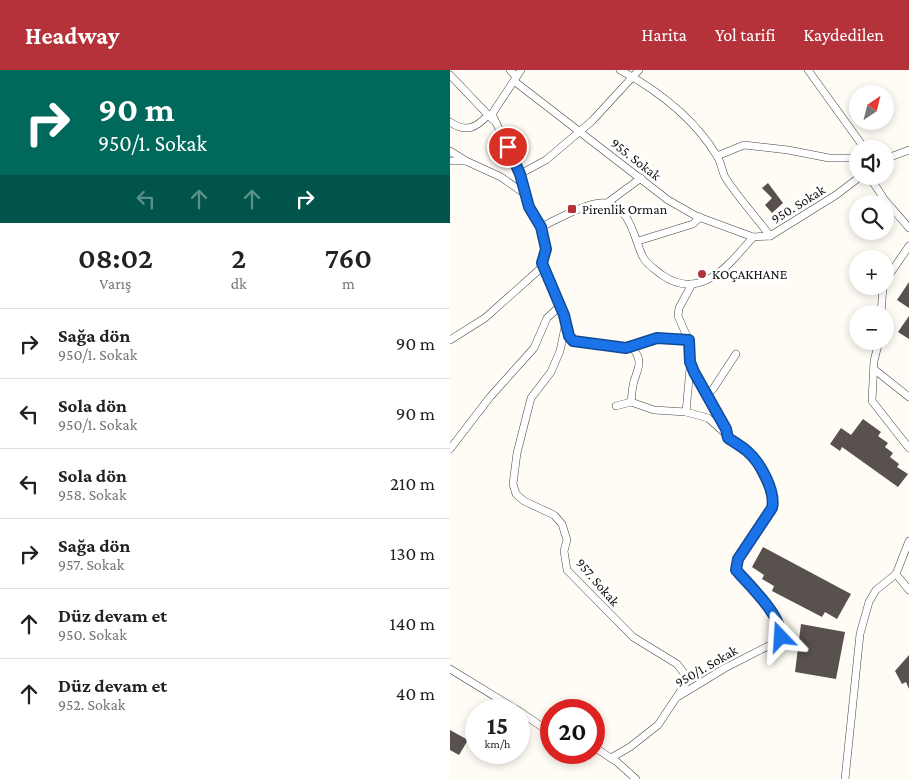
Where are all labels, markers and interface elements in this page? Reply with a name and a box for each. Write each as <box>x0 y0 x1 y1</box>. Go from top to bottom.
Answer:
text: Headway <box>25 22 119 49</box>
text: Harita <box>641 25 687 45</box>
text: Yol tarifi <box>715 25 776 45</box>
text: Kaydedilen <box>804 25 884 45</box>
north arrow <box>849 85 894 130</box>
map controls <box>849 85 894 350</box>
icon: right <box>15 90 80 155</box>
text: 90 m <box>98 90 175 129</box>
pin <box>487 126 529 168</box>
text: 950/1. Sokak <box>98 131 207 156</box>
icon: arrive <box>494 133 522 161</box>
street label: 955. Sokak <box>608 135 664 184</box>
button: sound <box>849 140 894 185</box>
street label: 950. Sokak <box>768 181 828 227</box>
icon: left <box>132 185 160 213</box>
icon: ahead <box>185 185 213 213</box>
icon: ahead <box>238 185 266 213</box>
icon: right <box>291 185 319 213</box>
button: search <box>849 195 894 240</box>
place label: Pirenlik Orman <box>582 201 668 217</box>
marker: Pirenlik Orman <box>566 203 578 215</box>
text: 08:02 <box>78 241 153 274</box>
text: 2 <box>231 241 246 274</box>
text: 760 <box>325 241 372 274</box>
button: + <box>849 250 894 295</box>
place label: KOÇAKHANE <box>712 266 788 282</box>
marker: KOÇAKHANE <box>696 268 708 280</box>
text: Varış <box>99 275 131 292</box>
text: dk <box>231 275 247 292</box>
text: m <box>342 275 355 292</box>
button: − <box>849 305 894 350</box>
text: Sağa dön <box>58 325 130 346</box>
icon: right <box>15 330 43 358</box>
text: 90 m <box>396 333 435 354</box>
text: 950/1. Sokak <box>58 346 137 363</box>
text: Sola dön <box>58 395 127 416</box>
icon: left <box>15 400 43 428</box>
text: 90 m <box>396 403 435 424</box>
text: 950/1. Sokak <box>58 416 137 433</box>
text: Sola dön <box>58 465 127 486</box>
icon: left <box>15 470 43 498</box>
text: 210 m <box>390 473 435 494</box>
text: 958. Sokak <box>58 486 127 503</box>
text: Sağa dön <box>58 535 130 556</box>
icon: right <box>15 540 43 568</box>
text: 130 m <box>390 543 435 564</box>
street label: 957. Sokak <box>573 555 623 609</box>
text: 957. Sokak <box>58 556 124 573</box>
text: Düz devam et <box>58 605 167 626</box>
icon: ahead <box>15 610 43 638</box>
position arrow <box>754 610 806 662</box>
text: 140 m <box>389 613 435 634</box>
text: 950. Sokak <box>58 626 127 643</box>
street label: 950/1. Sokak <box>672 642 740 690</box>
text: Düz devam et <box>58 675 167 696</box>
icon: ahead <box>15 680 43 708</box>
text: 40 m <box>396 683 435 704</box>
text: 952. Sokak <box>58 696 125 713</box>
speed limit sign: 20 <box>540 699 605 764</box>
text: 15 <box>487 712 508 739</box>
text: km/h <box>485 737 510 751</box>

